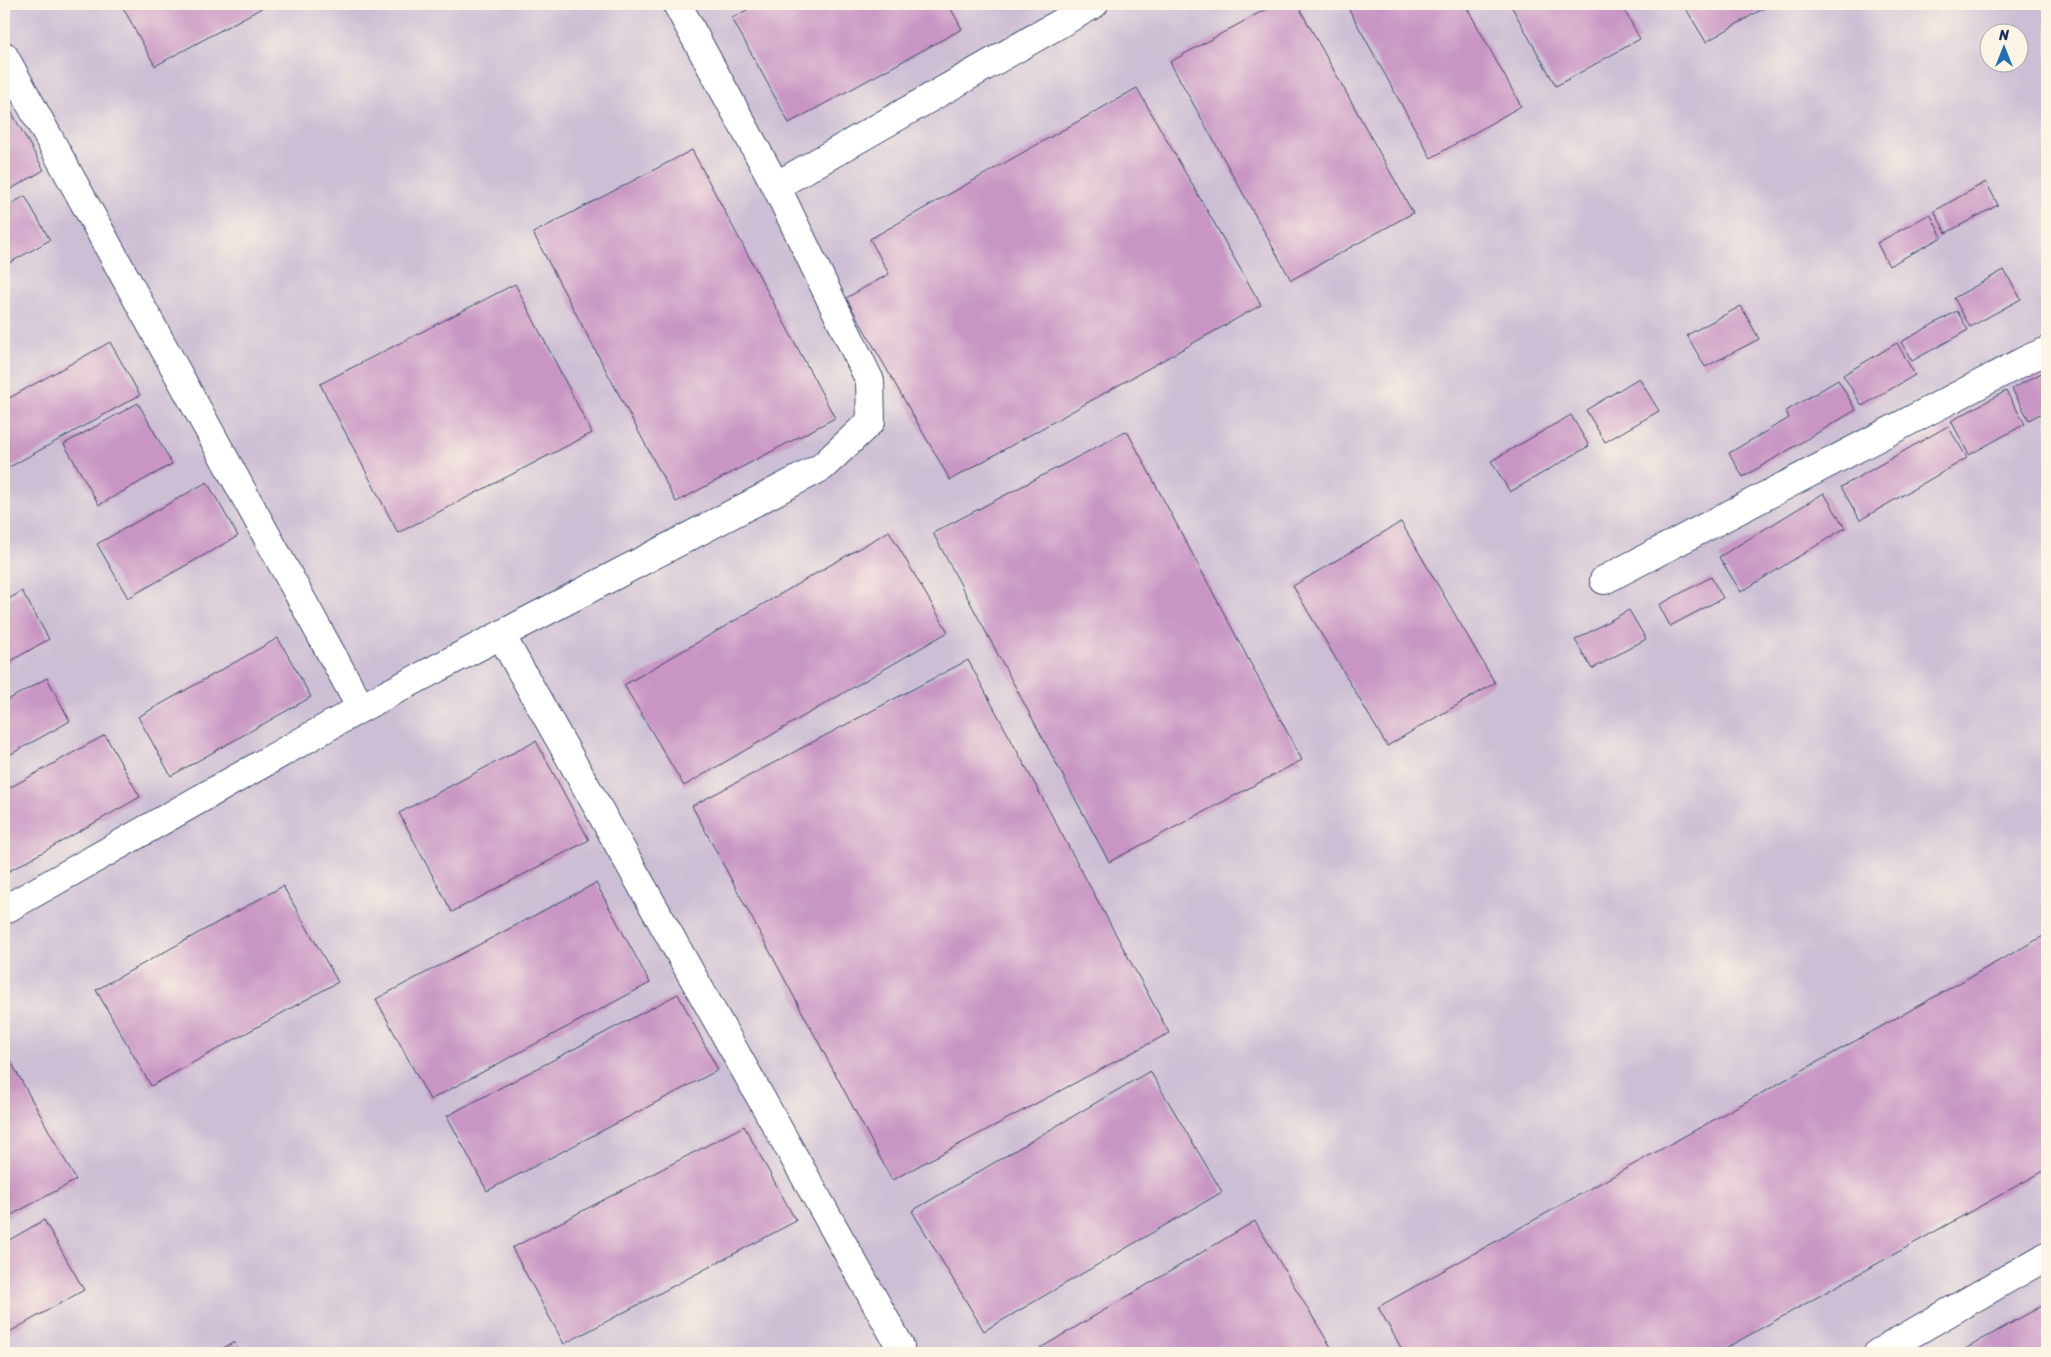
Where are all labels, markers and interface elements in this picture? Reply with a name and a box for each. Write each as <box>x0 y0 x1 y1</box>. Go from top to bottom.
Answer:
north arrow <box>1978 22 2028 72</box>
text: N <box>1998 23 2009 48</box>

